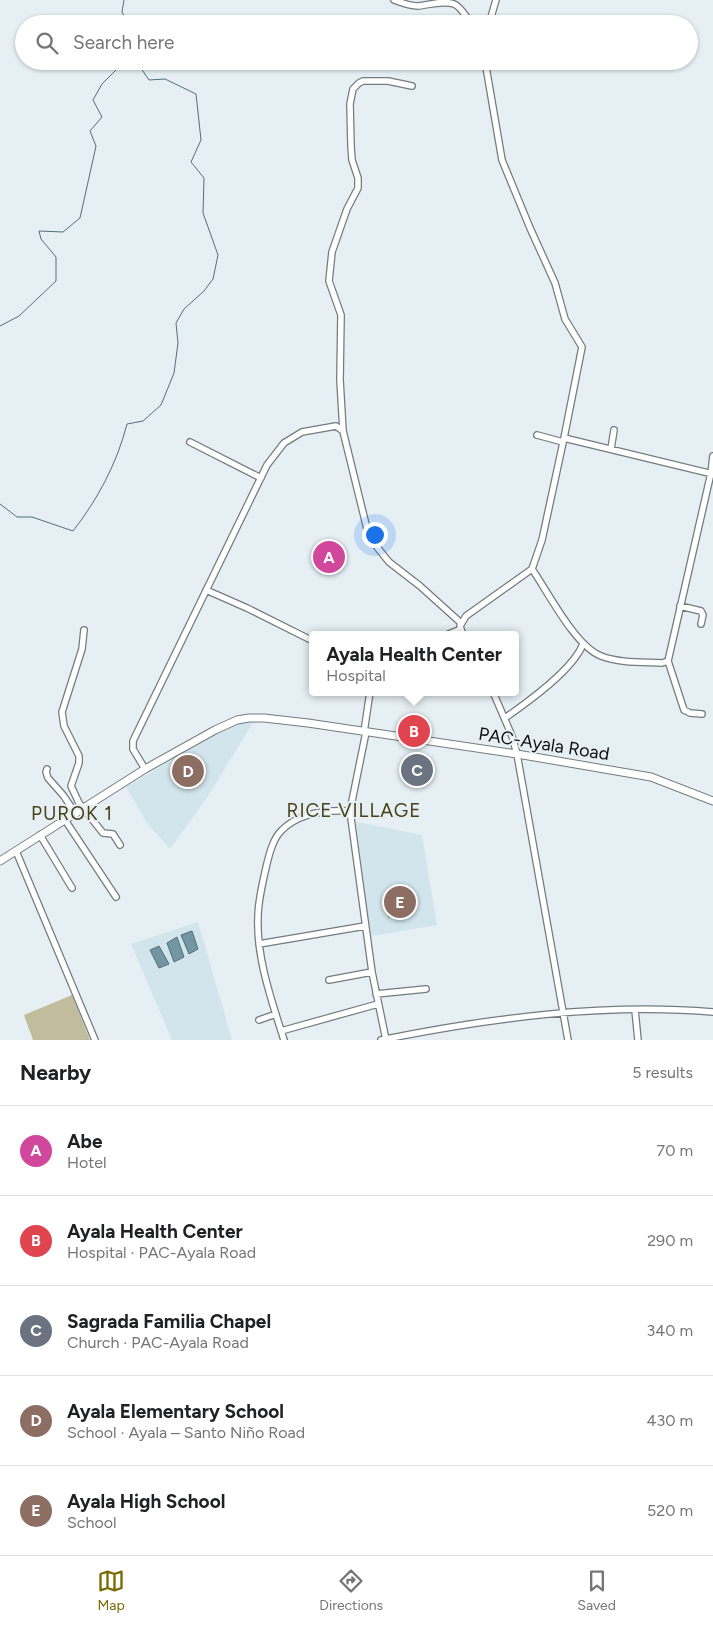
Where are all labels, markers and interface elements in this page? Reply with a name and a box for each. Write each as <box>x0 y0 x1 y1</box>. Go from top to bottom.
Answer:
search box <box>15 15 698 70</box>
icon: search <box>33 29 61 57</box>
text: Search here <box>73 31 175 54</box>
your location <box>362 522 388 548</box>
pin: A <box>313 538 345 576</box>
popup <box>309 631 519 696</box>
text: Ayala Health Center <box>326 643 502 666</box>
text: Hospital <box>326 666 386 685</box>
pin: B <box>398 712 430 750</box>
street label: PAC-Ayala Road <box>477 723 611 765</box>
pin: C <box>401 751 433 789</box>
pin: D <box>172 752 204 790</box>
district label: RICE VILLAGE <box>287 799 421 822</box>
district label: PUROK 1 <box>31 802 113 825</box>
pin: E <box>384 883 416 921</box>
text: Nearby <box>20 1060 91 1085</box>
text: 5 results <box>632 1063 693 1082</box>
text: Abe <box>67 1130 102 1153</box>
text: A <box>30 1141 42 1160</box>
text: 70 m <box>657 1141 693 1160</box>
text: Hotel <box>67 1153 107 1172</box>
text: Ayala Health Center <box>67 1220 243 1243</box>
text: B <box>31 1231 41 1250</box>
text: 290 m <box>647 1231 693 1250</box>
text: Hospital · PAC-Ayala Road <box>67 1243 256 1262</box>
text: Sagrada Familia Chapel <box>67 1310 271 1333</box>
text: C <box>30 1321 42 1340</box>
text: 340 m <box>647 1321 693 1340</box>
text: Church · PAC-Ayala Road <box>67 1333 249 1352</box>
text: Ayala Elementary School <box>67 1400 284 1423</box>
text: D <box>30 1411 42 1430</box>
text: 430 m <box>647 1411 693 1430</box>
text: School · Ayala – Santo Niño Road <box>67 1423 305 1442</box>
text: Ayala High School <box>67 1490 225 1513</box>
text: E <box>31 1501 41 1520</box>
text: 520 m <box>647 1501 693 1520</box>
text: School <box>67 1513 117 1532</box>
tab: Map <box>97 1567 125 1614</box>
tab: Directions <box>319 1567 383 1614</box>
tab: Saved <box>577 1567 616 1614</box>

